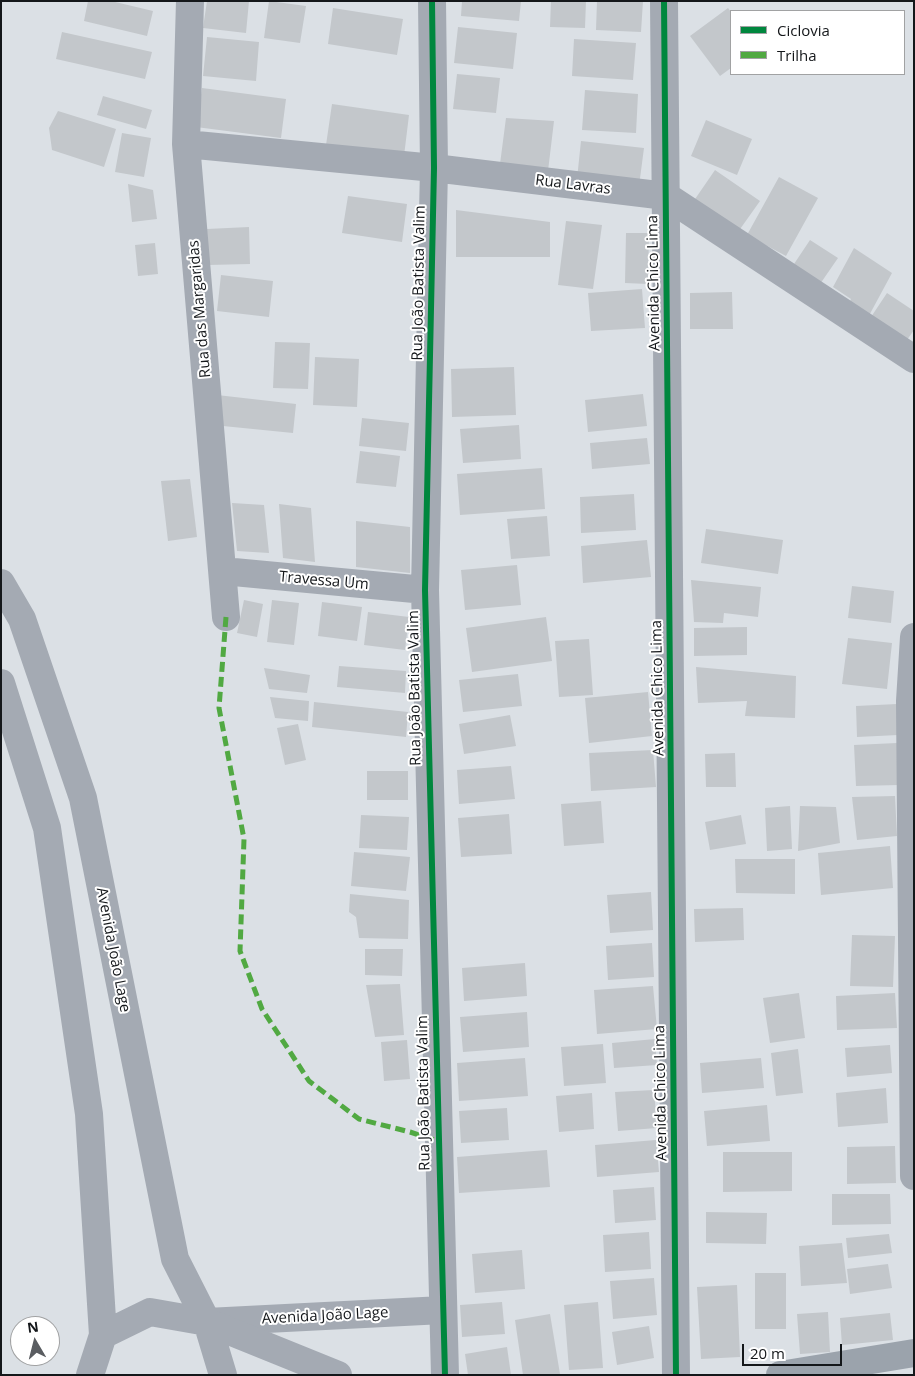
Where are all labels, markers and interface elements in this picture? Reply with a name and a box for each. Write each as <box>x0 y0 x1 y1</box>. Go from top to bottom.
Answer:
legend <box>730 10 905 75</box>
text: Ciclovia <box>777 20 830 40</box>
text: Trilha <box>777 45 817 65</box>
street label: Rua Lavras <box>534 171 612 199</box>
street label: Rua João Batista Valim <box>409 205 429 361</box>
street label: Avenida Chico Lima <box>644 215 664 351</box>
street label: Rua das Margaridas <box>185 239 215 379</box>
street label: Travessa Um <box>278 568 370 594</box>
street label: Rua João Batista Valim <box>405 610 425 766</box>
street label: Avenida Chico Lima <box>648 620 668 756</box>
street label: Avenida João Lage <box>92 886 134 1014</box>
street label: Rua João Batista Valim <box>414 1015 434 1171</box>
street label: Avenida Chico Lima <box>651 1025 671 1161</box>
street label: Avenida João Lage <box>261 1304 389 1328</box>
north arrow <box>10 1316 60 1366</box>
text: N <box>26 1316 40 1337</box>
scale bar <box>745 1334 845 1366</box>
text: 20 m <box>750 1343 785 1363</box>

